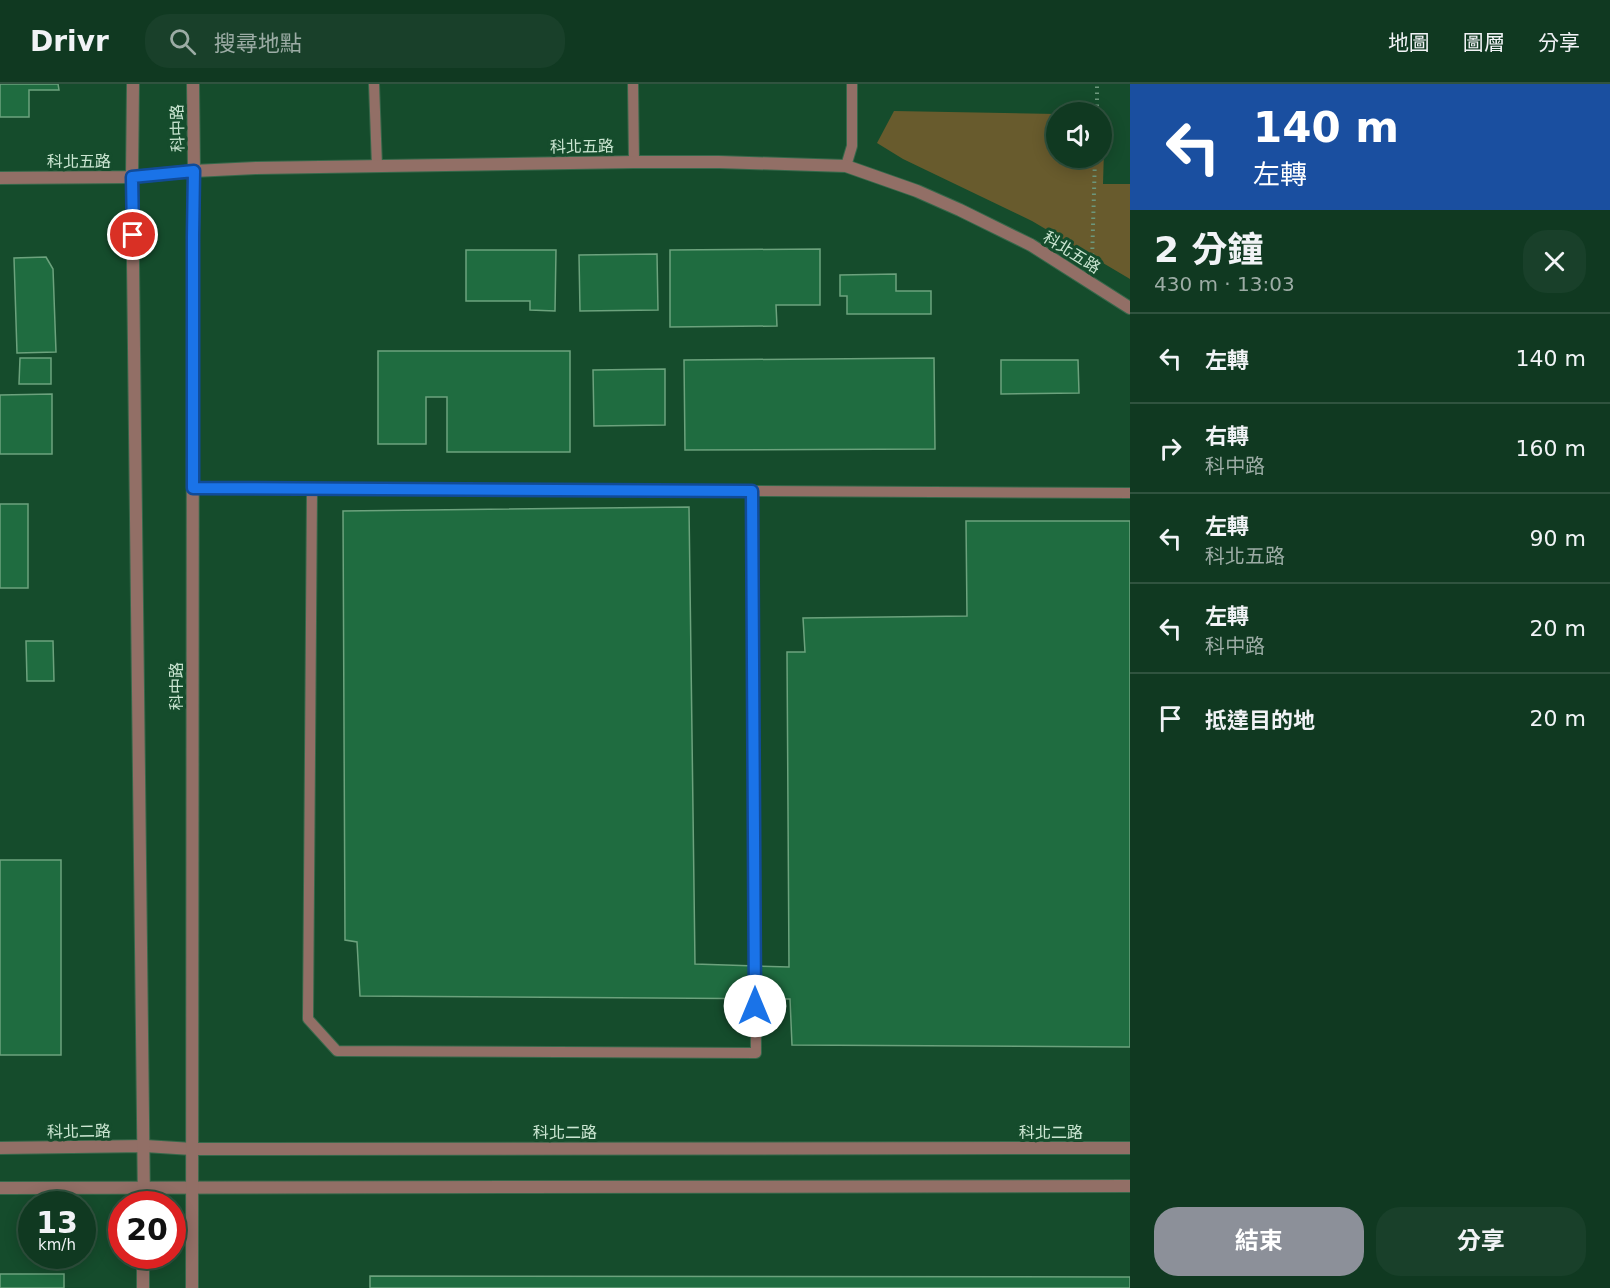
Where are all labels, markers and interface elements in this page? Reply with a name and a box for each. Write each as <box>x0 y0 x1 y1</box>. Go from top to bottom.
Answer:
search box <box>145 14 565 68</box>
text: Drivr <box>30 25 109 58</box>
icon: search <box>166 25 199 58</box>
text: 搜尋地點 <box>214 31 302 56</box>
text: 地圖 <box>1388 31 1430 55</box>
text: 圖層 <box>1463 31 1505 55</box>
text: 分享 <box>1538 31 1580 55</box>
map controls <box>1046 102 1112 168</box>
button: sound <box>1046 102 1112 168</box>
text: 140 m <box>1253 103 1399 152</box>
street label: 科中路 <box>168 104 187 152</box>
icon: left <box>1154 108 1232 186</box>
street label: 科北五路 <box>550 136 614 157</box>
street label: 科北五路 <box>47 152 111 171</box>
text: 左轉 <box>1253 159 1307 190</box>
pin <box>107 209 158 260</box>
icon: arrive <box>116 218 149 251</box>
street label: 科北五路 <box>1040 227 1104 277</box>
text: 2 分鐘 <box>1154 229 1264 270</box>
button: close <box>1523 230 1586 293</box>
text: 430 m · 13:03 <box>1154 272 1295 296</box>
icon: left <box>1154 342 1187 375</box>
text: 140 m <box>1516 346 1586 371</box>
text: 左轉 <box>1205 348 1249 373</box>
text: 右轉 <box>1205 424 1249 449</box>
icon: right <box>1154 432 1187 465</box>
text: 160 m <box>1516 436 1586 461</box>
text: 科中路 <box>1205 454 1265 478</box>
text: 左轉 <box>1205 514 1249 539</box>
icon: left <box>1154 522 1187 555</box>
text: 90 m <box>1530 526 1586 551</box>
text: 科北五路 <box>1205 544 1285 568</box>
text: 左轉 <box>1205 604 1249 629</box>
icon: left <box>1154 612 1187 645</box>
text: 20 m <box>1530 616 1586 641</box>
text: 科中路 <box>1205 634 1265 658</box>
street label: 科中路 <box>167 662 186 710</box>
icon: arrive <box>1154 702 1187 735</box>
text: 20 m <box>1530 706 1586 731</box>
text: 抵達目的地 <box>1205 708 1315 733</box>
position arrow <box>723 974 787 1038</box>
street label: 科北二路 <box>47 1121 111 1142</box>
street label: 科北二路 <box>533 1123 597 1142</box>
street label: 科北二路 <box>1019 1123 1083 1142</box>
speed limit sign: 20 <box>108 1191 186 1269</box>
text: 13 <box>36 1205 78 1240</box>
button: 結束 <box>1154 1207 1364 1276</box>
button: 分享 <box>1376 1207 1586 1276</box>
text: km/h <box>38 1236 76 1254</box>

